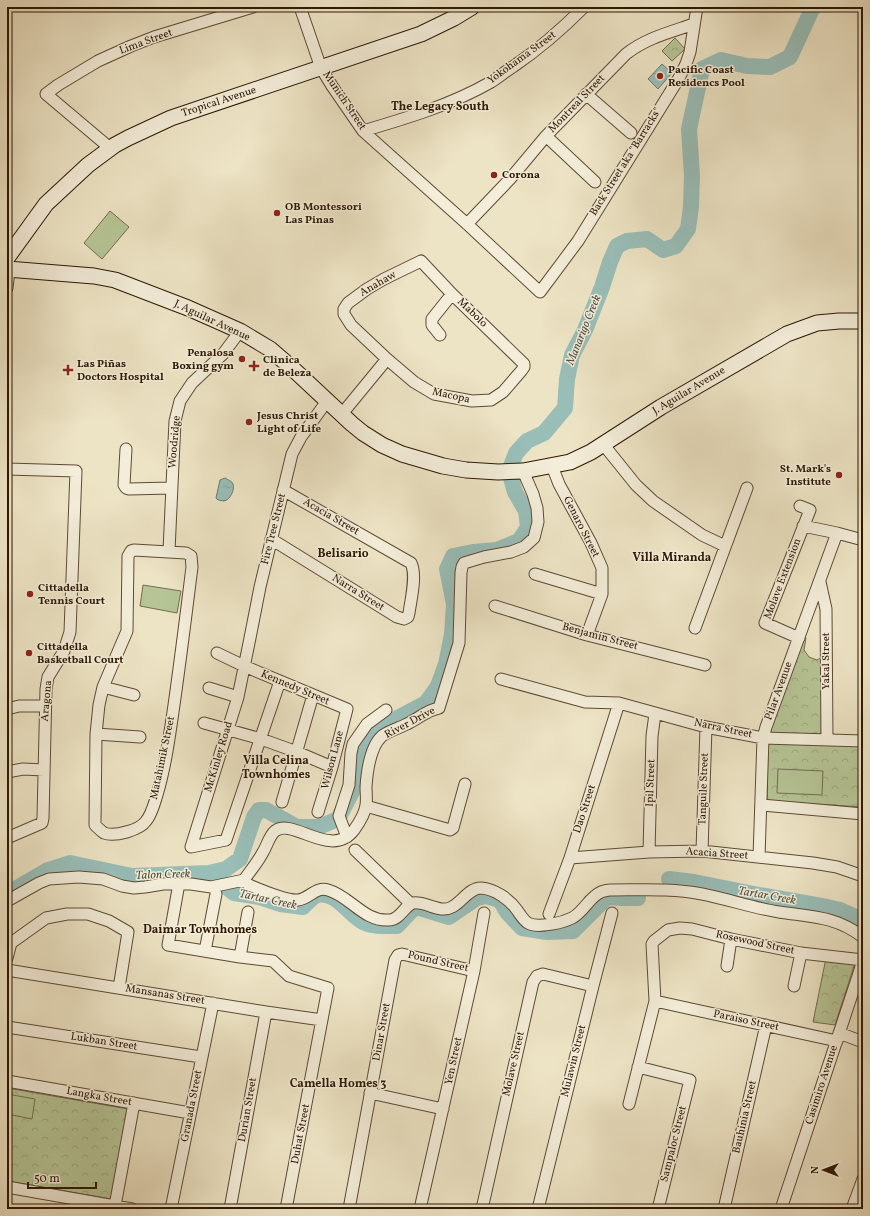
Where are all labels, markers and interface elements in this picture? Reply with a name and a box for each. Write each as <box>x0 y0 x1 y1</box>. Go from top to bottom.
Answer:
street label: Lima Street <box>117 25 175 59</box>
street label: Yokohama Street <box>485 28 559 88</box>
place label: Pacific Coast Residencs Pool <box>668 63 745 91</box>
street label: Munich Street <box>319 68 369 134</box>
street label: Montreal Street <box>545 71 609 137</box>
marker: Pacific Coast Residencs Pool <box>655 71 665 81</box>
street label: Tropical Avenue <box>180 83 258 121</box>
district label: The Legacy South <box>391 99 489 115</box>
street label: Back Street aka "Barracks" <box>587 105 666 219</box>
place label: Corona <box>502 168 540 183</box>
marker: Corona <box>489 170 499 180</box>
place label: OB Montessori Las Pinas <box>285 200 362 228</box>
marker: OB Montessori Las Pinas <box>272 208 282 218</box>
street label: Anahaw <box>357 267 399 300</box>
water label: Manarigo Creek <box>562 292 606 368</box>
street label: Mabolo <box>454 295 490 331</box>
street label: J. Aguilar Avenue <box>171 297 253 345</box>
place label: Penalosa Boxing gym <box>172 346 234 374</box>
place label: Clinica de Beleza <box>263 353 312 381</box>
marker: Penalosa Boxing gym <box>237 354 247 364</box>
place label: Las Piñas Doctors Hospital <box>77 357 164 385</box>
marker: Clinica de Beleza <box>248 360 260 372</box>
street label: J. Aguilar Avenue <box>650 363 728 419</box>
marker: Las Piñas Doctors Hospital <box>62 364 74 376</box>
street label: Macopa <box>431 384 472 408</box>
place label: Jesus Christ Light of Life <box>256 409 321 437</box>
street label: Woodridge <box>165 415 185 469</box>
marker: Jesus Christ Light of Life <box>244 417 254 427</box>
place label: St. Mark's Institute <box>780 462 831 490</box>
marker: St. Mark's Institute <box>834 470 844 480</box>
street label: Fire Tree Street <box>258 492 290 566</box>
street label: Genaro Street <box>559 494 603 560</box>
street label: Acacia Street <box>300 495 362 539</box>
street label: Molave Extension <box>761 536 805 622</box>
district label: Belisario <box>317 546 369 562</box>
district label: Villa Miranda <box>633 550 712 566</box>
street label: Narra Street <box>329 571 387 615</box>
place label: Cittadella Tennis Court <box>38 581 105 609</box>
marker: Cittadella Tennis Court <box>25 589 35 599</box>
street label: Benjamin Street <box>560 620 640 654</box>
street label: Yakal Street <box>819 632 834 690</box>
place label: Cittadella Basketball Court <box>37 640 123 668</box>
marker: Cittadella Basketball Court <box>24 648 34 658</box>
street label: Pilar Avenue <box>761 660 797 722</box>
street label: Kennedy Street <box>258 667 332 709</box>
street label: Aragona <box>38 679 56 722</box>
street label: River Drive <box>382 703 438 743</box>
street label: Matahimik Street <box>147 715 179 801</box>
street label: Narra Street <box>692 715 754 743</box>
street label: McKinley Road <box>201 720 237 794</box>
street label: Wilson Lane <box>318 729 348 791</box>
street label: Tanguile Street <box>695 752 713 825</box>
district label: Villa Celina Townhomes <box>242 753 311 783</box>
street label: Ipil Street <box>643 759 659 807</box>
street label: Dao Street <box>570 783 600 835</box>
street label: Acacia Street <box>685 844 749 864</box>
water label: Talon Creek <box>135 866 191 884</box>
water label: Tartar Creek <box>737 883 798 909</box>
water label: Tartar Creek <box>238 886 299 914</box>
district label: Daimar Townhomes <box>143 922 257 938</box>
street label: Rosewood Street <box>714 927 796 959</box>
street label: Pound Street <box>406 948 470 976</box>
street label: Mansanas Street <box>124 981 206 1009</box>
street label: Dinar Street <box>369 1001 395 1062</box>
street label: Paraiso Street <box>712 1007 780 1035</box>
street label: Mulawin Street <box>558 1023 590 1099</box>
street label: Lukban Street <box>70 1029 139 1055</box>
street label: Molave Street <box>499 1030 529 1098</box>
street label: Yen Street <box>442 1035 466 1086</box>
street label: Casimiro Avenue <box>802 1044 842 1126</box>
street label: Granada Street <box>178 1069 206 1143</box>
street label: Durian Street <box>235 1076 261 1143</box>
district label: Camella Homes 3 <box>290 1076 386 1092</box>
street label: Bauhinia Street <box>729 1079 761 1155</box>
street label: Langka Street <box>65 1084 133 1110</box>
street label: Duhat Street <box>288 1102 314 1165</box>
street label: Sampaloc Street <box>657 1104 691 1184</box>
north arrow <box>804 1150 844 1190</box>
scale bar <box>28 1164 96 1190</box>
text: N <box>808 1166 823 1174</box>
text: 50 m <box>34 1171 60 1187</box>

